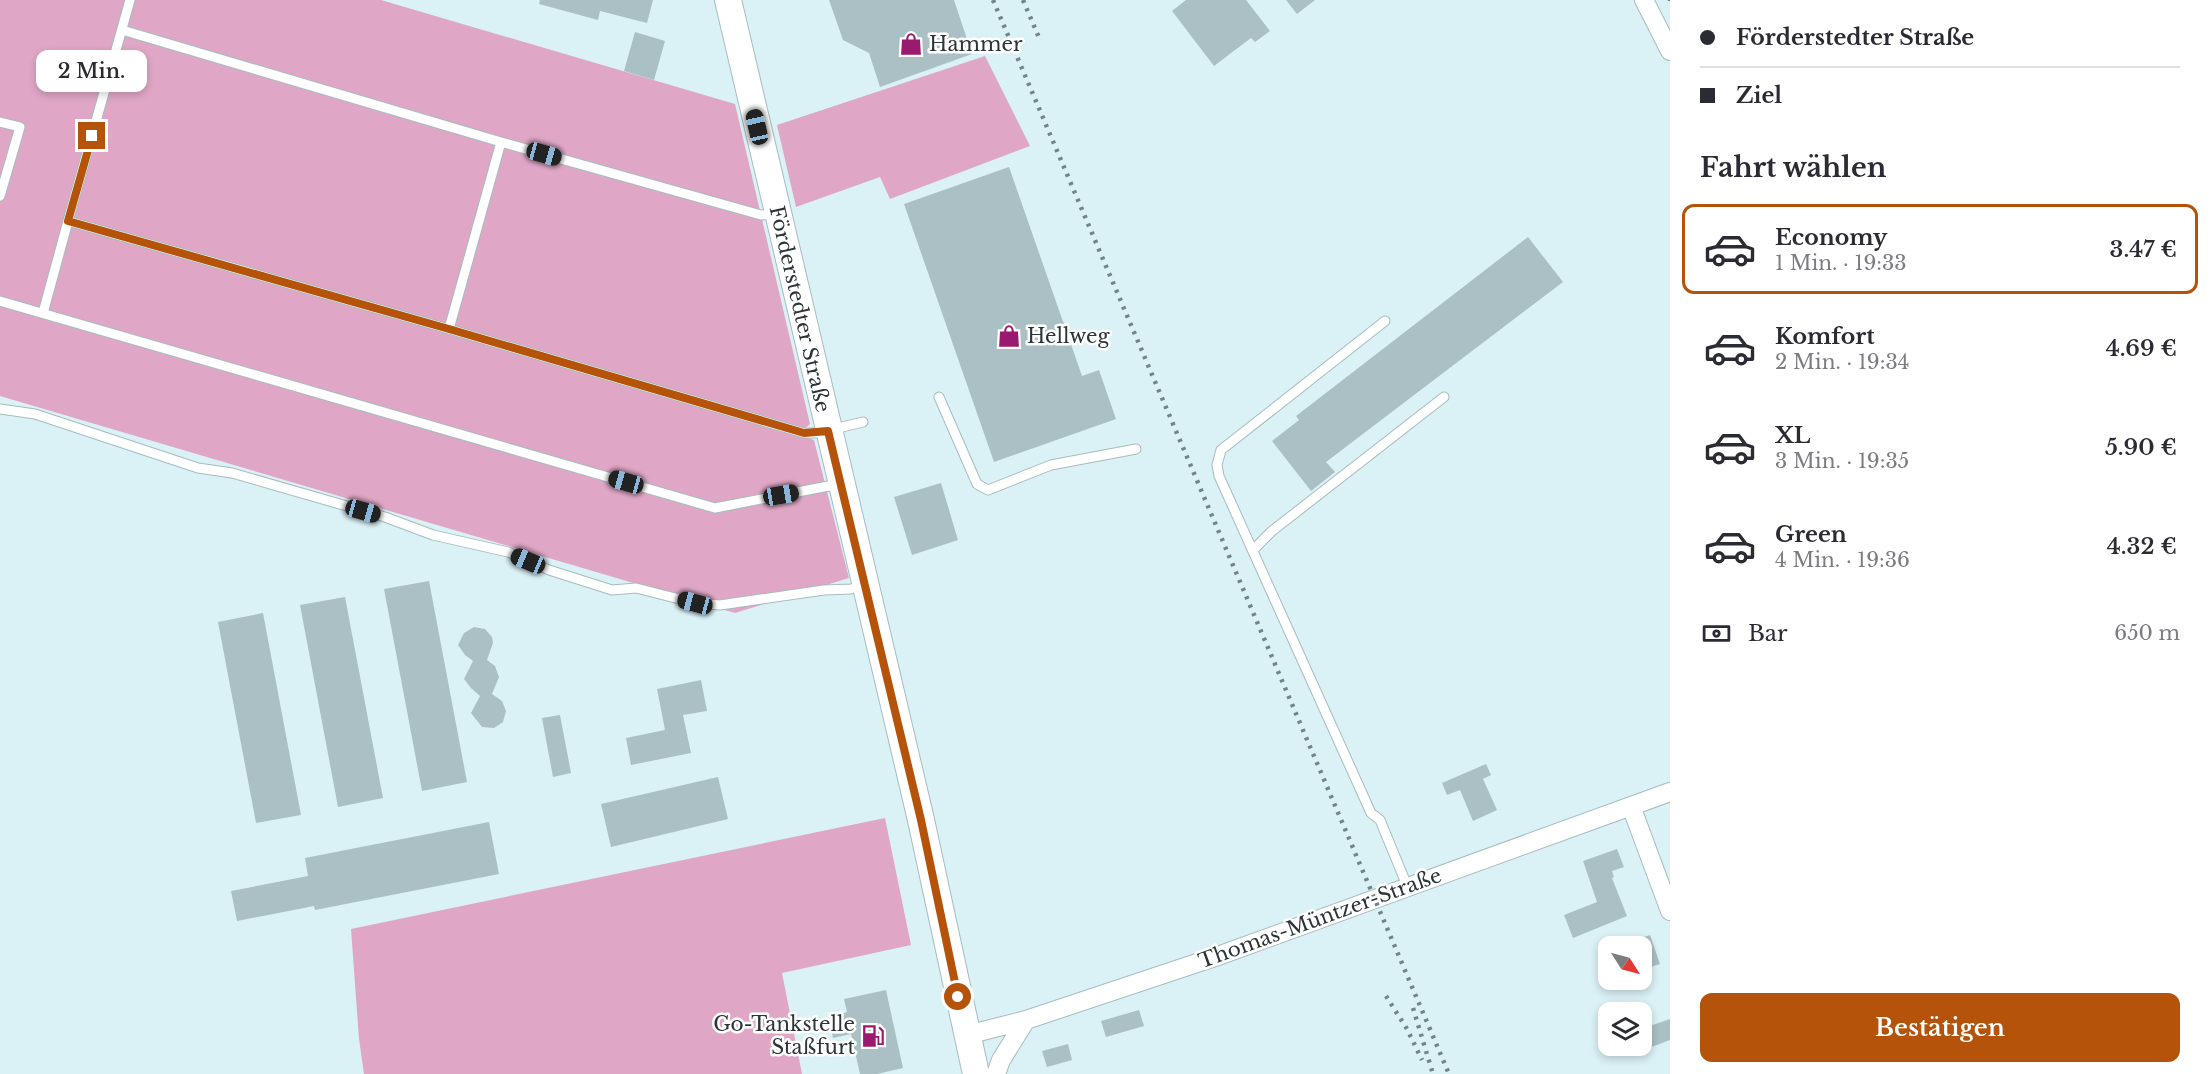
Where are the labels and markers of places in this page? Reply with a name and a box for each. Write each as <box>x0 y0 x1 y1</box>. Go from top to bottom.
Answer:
shop icon: Hammer <box>898 31 924 57</box>
place label: Hammer <box>929 32 1023 56</box>
shop icon: Hellweg <box>996 323 1022 349</box>
place label: Hellweg <box>1027 324 1111 348</box>
place label: Go-Tankstelle Staßfurt <box>713 1012 855 1059</box>
fuel station icon: Go-Tankstelle Staßfurt <box>860 1023 886 1049</box>

